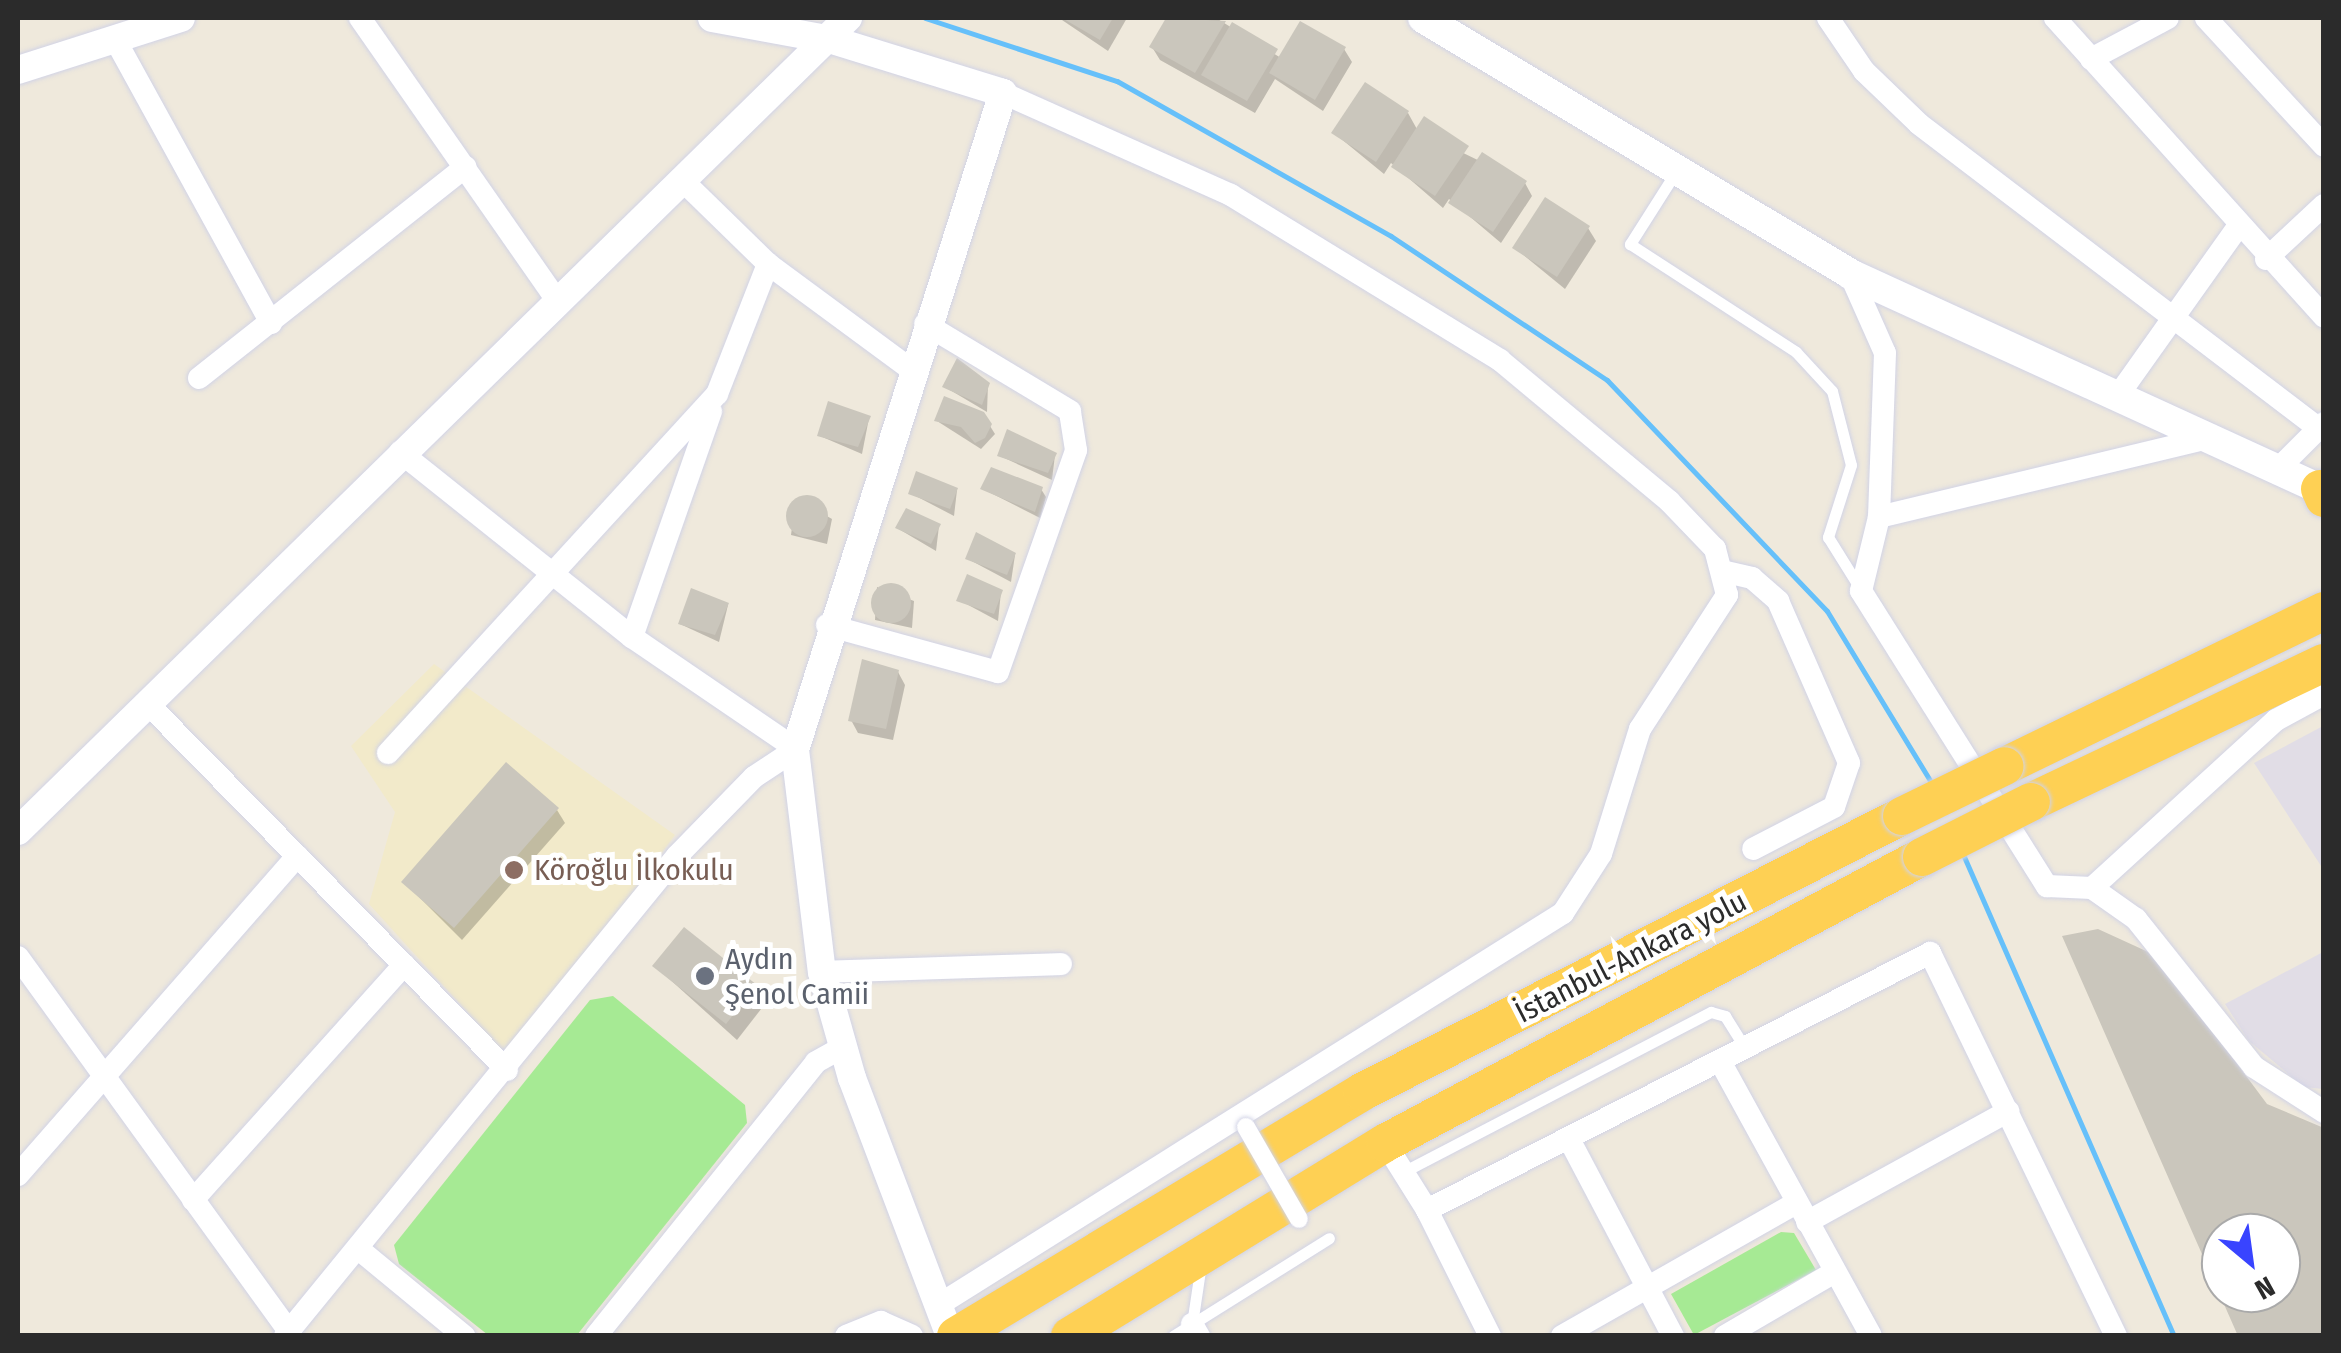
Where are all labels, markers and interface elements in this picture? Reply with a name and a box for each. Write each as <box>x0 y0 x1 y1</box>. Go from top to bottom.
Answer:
place label: Köroğlu İlkokulu <box>534 852 734 888</box>
marker: Köroğlu İlkokulu <box>503 859 525 881</box>
street label: İstanbul-Ankara yolu <box>1509 883 1753 1031</box>
place label: Aydın Şenol Camii <box>725 941 869 1012</box>
marker: Aydın Şenol Camii <box>694 965 716 987</box>
north arrow <box>2201 1213 2301 1313</box>
text: N <box>2249 1269 2280 1306</box>

